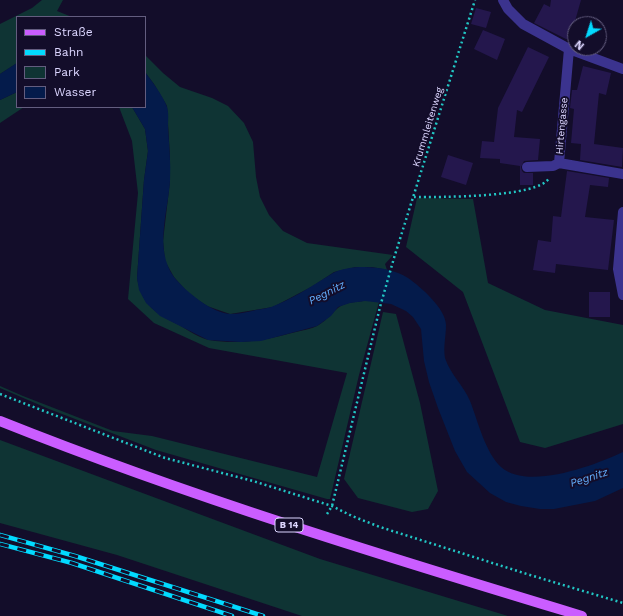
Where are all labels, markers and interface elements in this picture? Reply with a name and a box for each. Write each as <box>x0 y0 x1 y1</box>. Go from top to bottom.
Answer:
legend <box>16 16 146 108</box>
north arrow <box>567 16 607 56</box>
text: Straße <box>54 25 93 39</box>
text: N <box>573 37 587 53</box>
text: Bahn <box>54 45 83 59</box>
text: Park <box>54 65 80 79</box>
text: Wasser <box>54 85 96 99</box>
street label: Krummleitenweg <box>410 86 446 168</box>
street label: Hirtengasse <box>554 97 570 155</box>
water label: Pegnitz <box>307 278 347 308</box>
water label: Pegnitz <box>568 466 610 490</box>
road number: B 14 <box>275 518 303 532</box>

